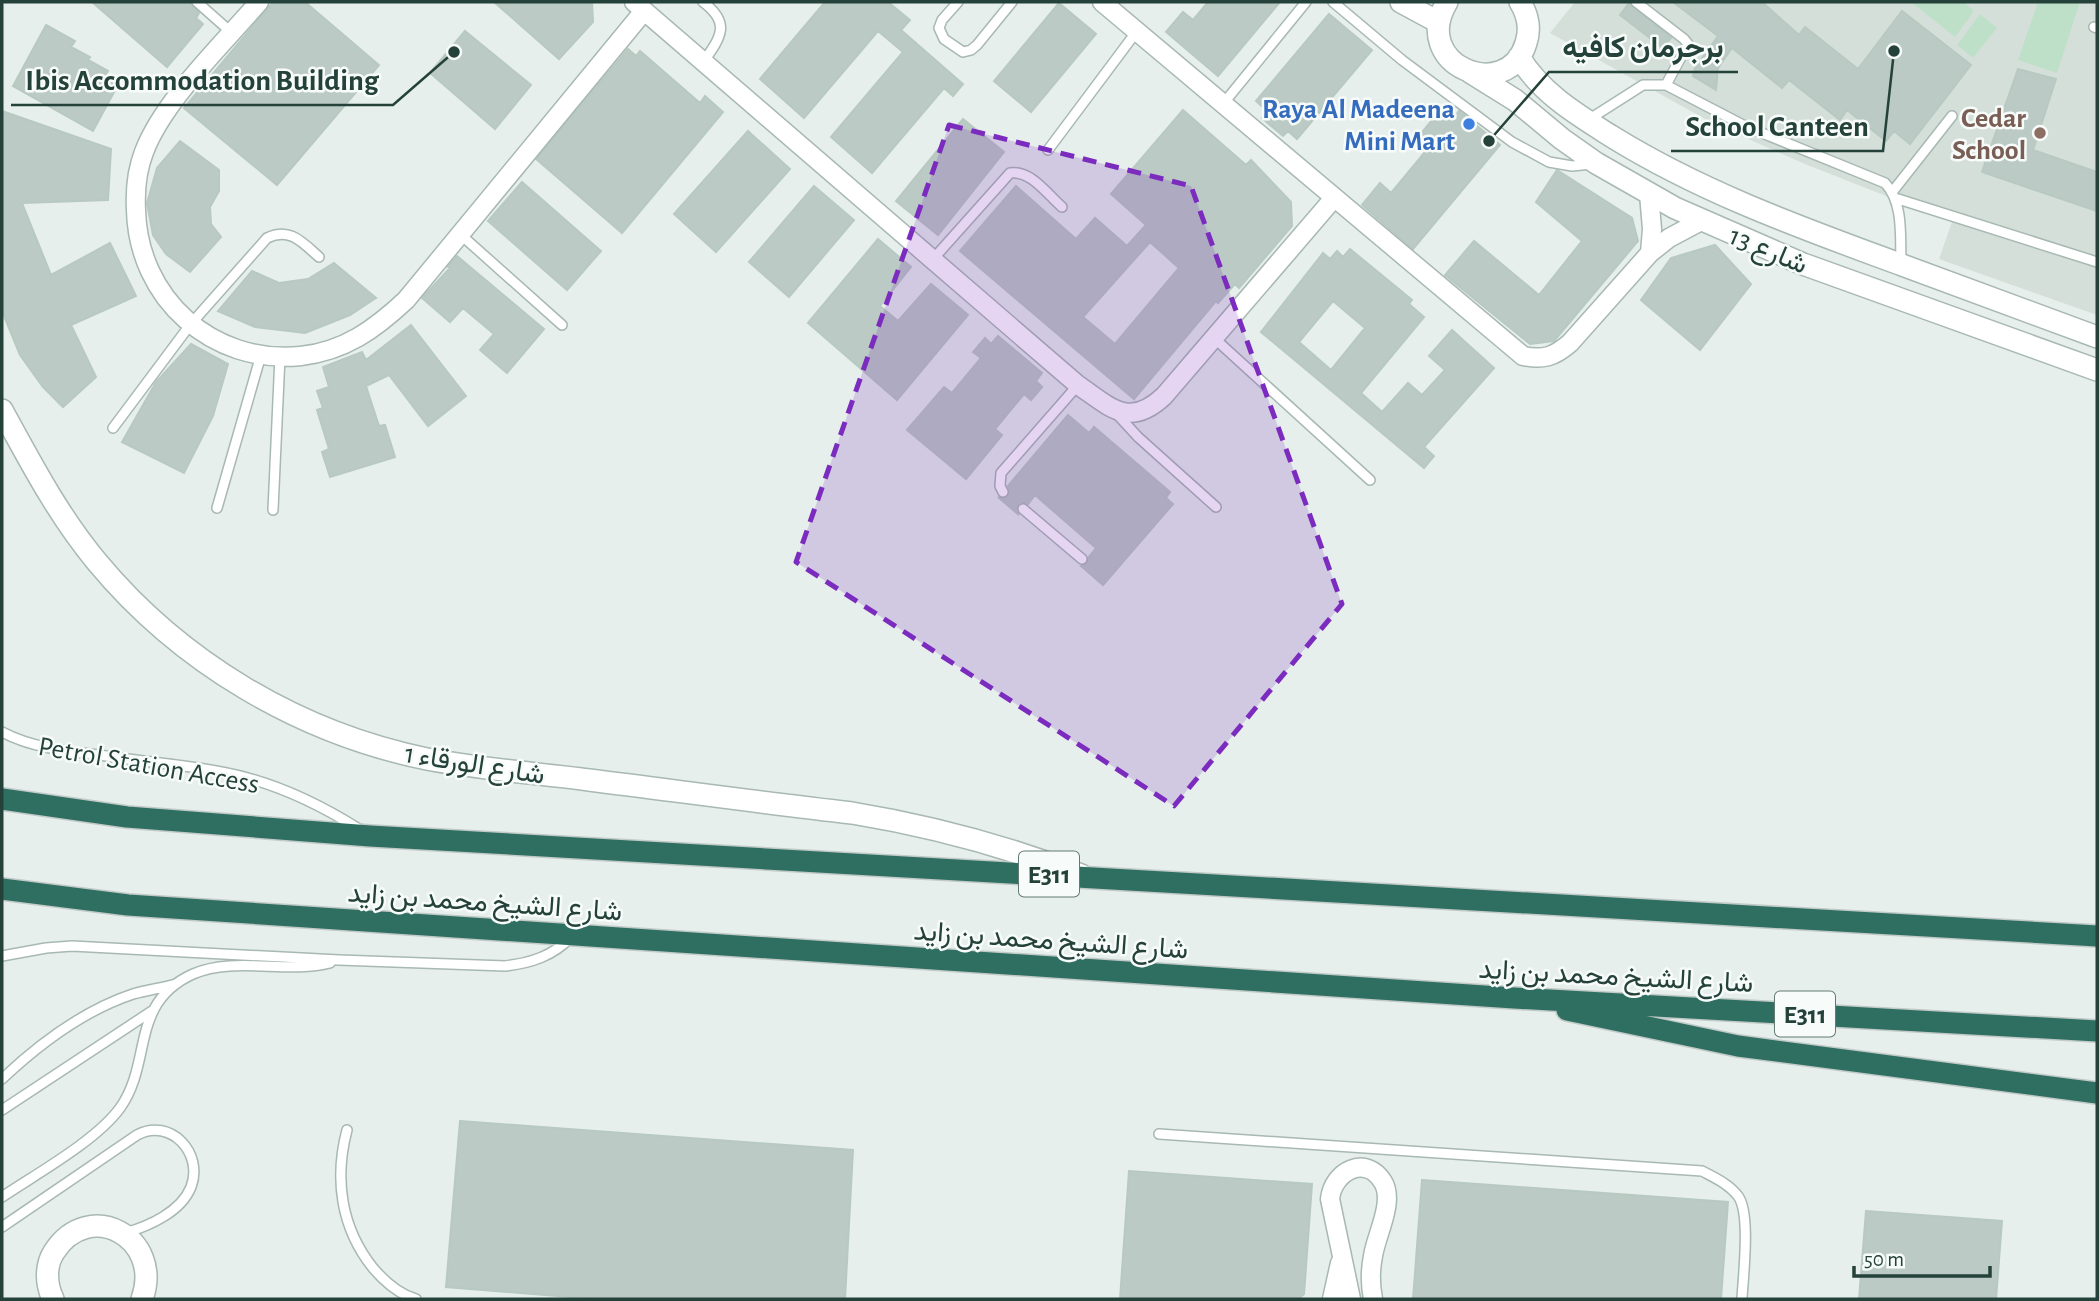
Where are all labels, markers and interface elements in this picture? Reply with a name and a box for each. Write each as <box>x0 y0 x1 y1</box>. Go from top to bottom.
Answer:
callout: برجرمان كافيه <box>1549 21 1738 72</box>
text: برجرمان كافيه <box>1562 33 1724 65</box>
callout: Ibis Accommodation Building <box>11 54 393 105</box>
text: Ibis Accommodation Building <box>25 66 380 96</box>
place label: Raya Al Madeena Mini Mart <box>1262 96 1456 156</box>
callout: School Canteen <box>1671 100 1883 151</box>
place label: Cedar School <box>1952 105 2026 165</box>
text: School Canteen <box>1685 112 1869 142</box>
marker: Raya Al Madeena Mini Mart <box>1461 116 1477 132</box>
marker: Cedar School <box>2032 125 2048 141</box>
street label: شارع 13 <box>1724 222 1811 283</box>
street label: Petrol Station Access <box>36 733 261 799</box>
street label: شارع الورقاء 1 <box>402 740 547 793</box>
road number: E311 <box>1019 852 1079 897</box>
street label: شارع الشيخ محمد بن زايد <box>346 879 623 931</box>
street label: شارع الشيخ محمد بن زايد <box>912 917 1189 969</box>
street label: شارع الشيخ محمد بن زايد <box>1478 956 1754 1002</box>
road number: E311 <box>1775 992 1835 1036</box>
scale bar <box>1854 1234 1990 1278</box>
text: 50 m <box>1864 1249 1904 1270</box>

